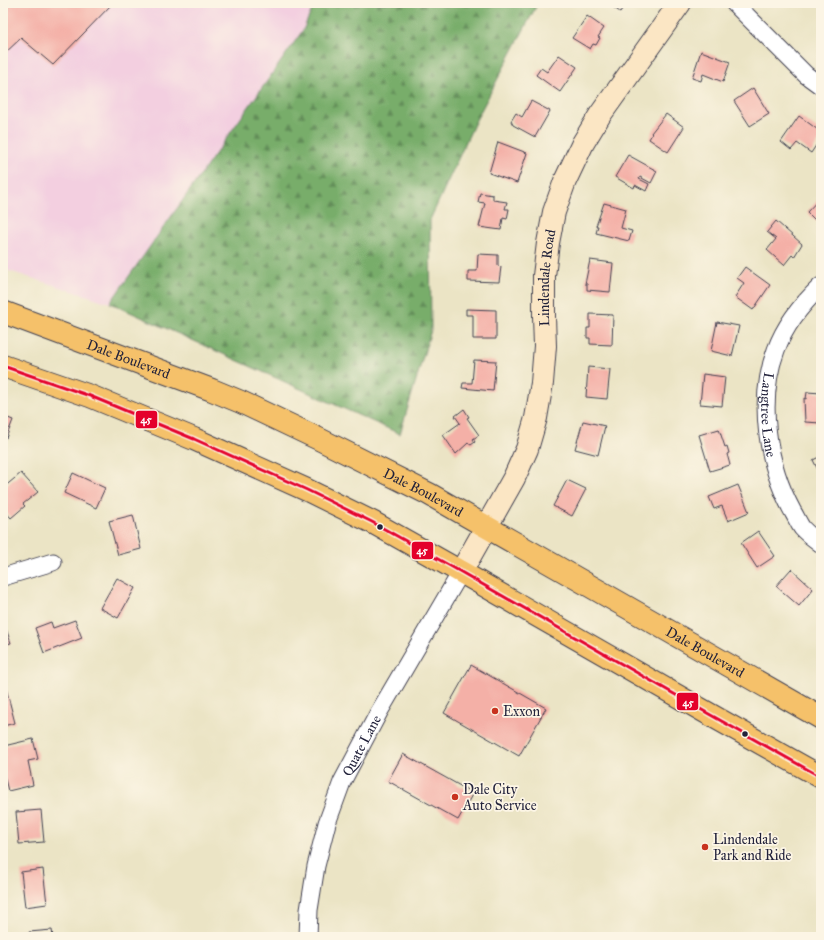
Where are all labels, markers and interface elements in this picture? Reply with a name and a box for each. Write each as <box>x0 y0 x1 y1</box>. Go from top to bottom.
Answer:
street label: Lindendale Road <box>536 228 559 327</box>
street label: Dale Boulevard <box>84 336 172 383</box>
street label: Langtree Lane <box>757 371 780 459</box>
line badge: 45 <box>135 410 158 429</box>
text: 45 <box>140 413 153 427</box>
street label: Dale Boulevard <box>381 465 466 521</box>
unlabelled marker <box>375 522 385 532</box>
line badge: 45 <box>411 541 434 560</box>
text: 45 <box>416 544 429 558</box>
street label: Dale Boulevard <box>663 623 747 681</box>
line badge: 45 <box>676 692 699 711</box>
text: 45 <box>682 696 695 710</box>
place label: Exxon <box>503 703 540 720</box>
marker: Exxon <box>490 706 500 716</box>
street label: Quate Lane <box>339 712 385 779</box>
unlabelled marker <box>740 729 750 739</box>
place label: Dale City Auto Service <box>462 781 537 814</box>
marker: Dale City Auto Service <box>450 792 460 802</box>
place label: Lindendale Park and Ride <box>713 831 792 864</box>
marker: Lindendale Park and Ride <box>700 842 710 852</box>

